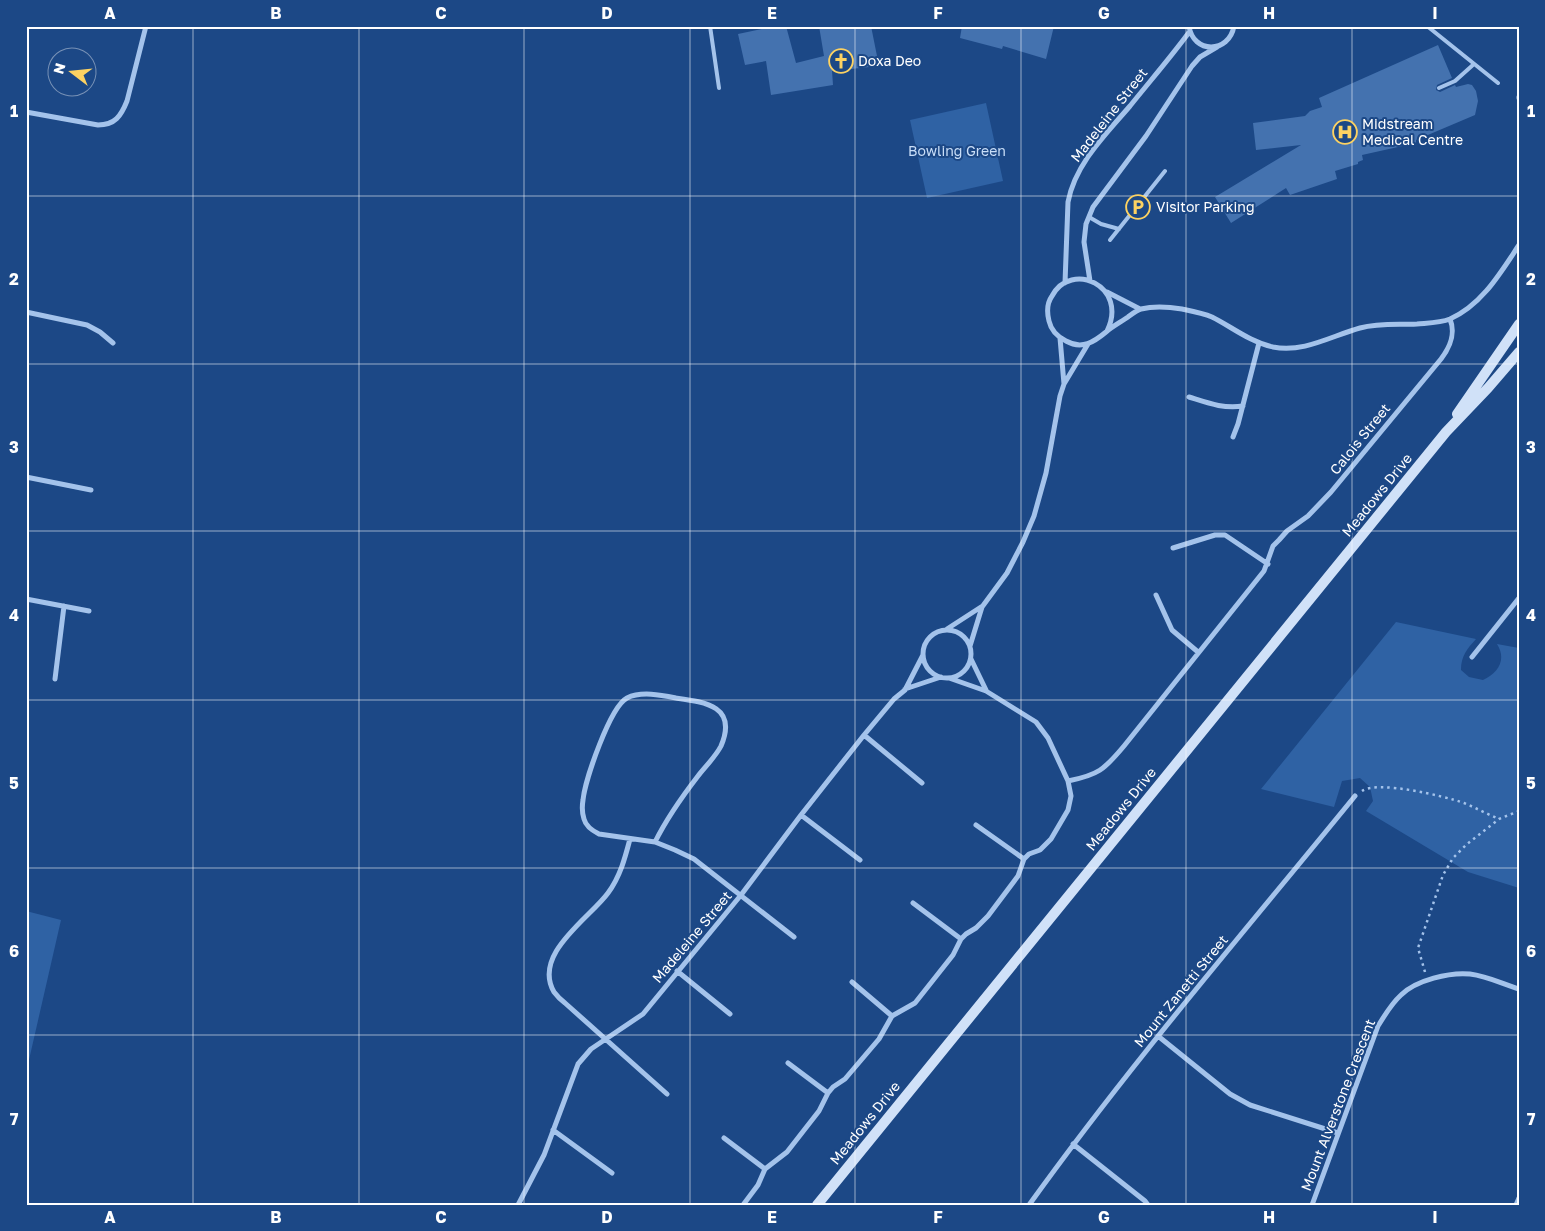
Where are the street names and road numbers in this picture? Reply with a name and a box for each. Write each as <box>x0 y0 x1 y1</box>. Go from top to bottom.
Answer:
street label: Madeleine Street <box>1067 64 1151 165</box>
street label: Calois Street <box>1326 400 1393 478</box>
street label: Meadows Drive <box>1338 450 1415 540</box>
street label: Meadows Drive <box>1082 764 1159 854</box>
street label: Madeleine Street <box>648 887 735 986</box>
street label: Mount Zanetti Street <box>1130 931 1231 1050</box>
street label: Mount Alverstone Crescent <box>1297 1016 1378 1193</box>
street label: Meadows Drive <box>826 1078 903 1168</box>

